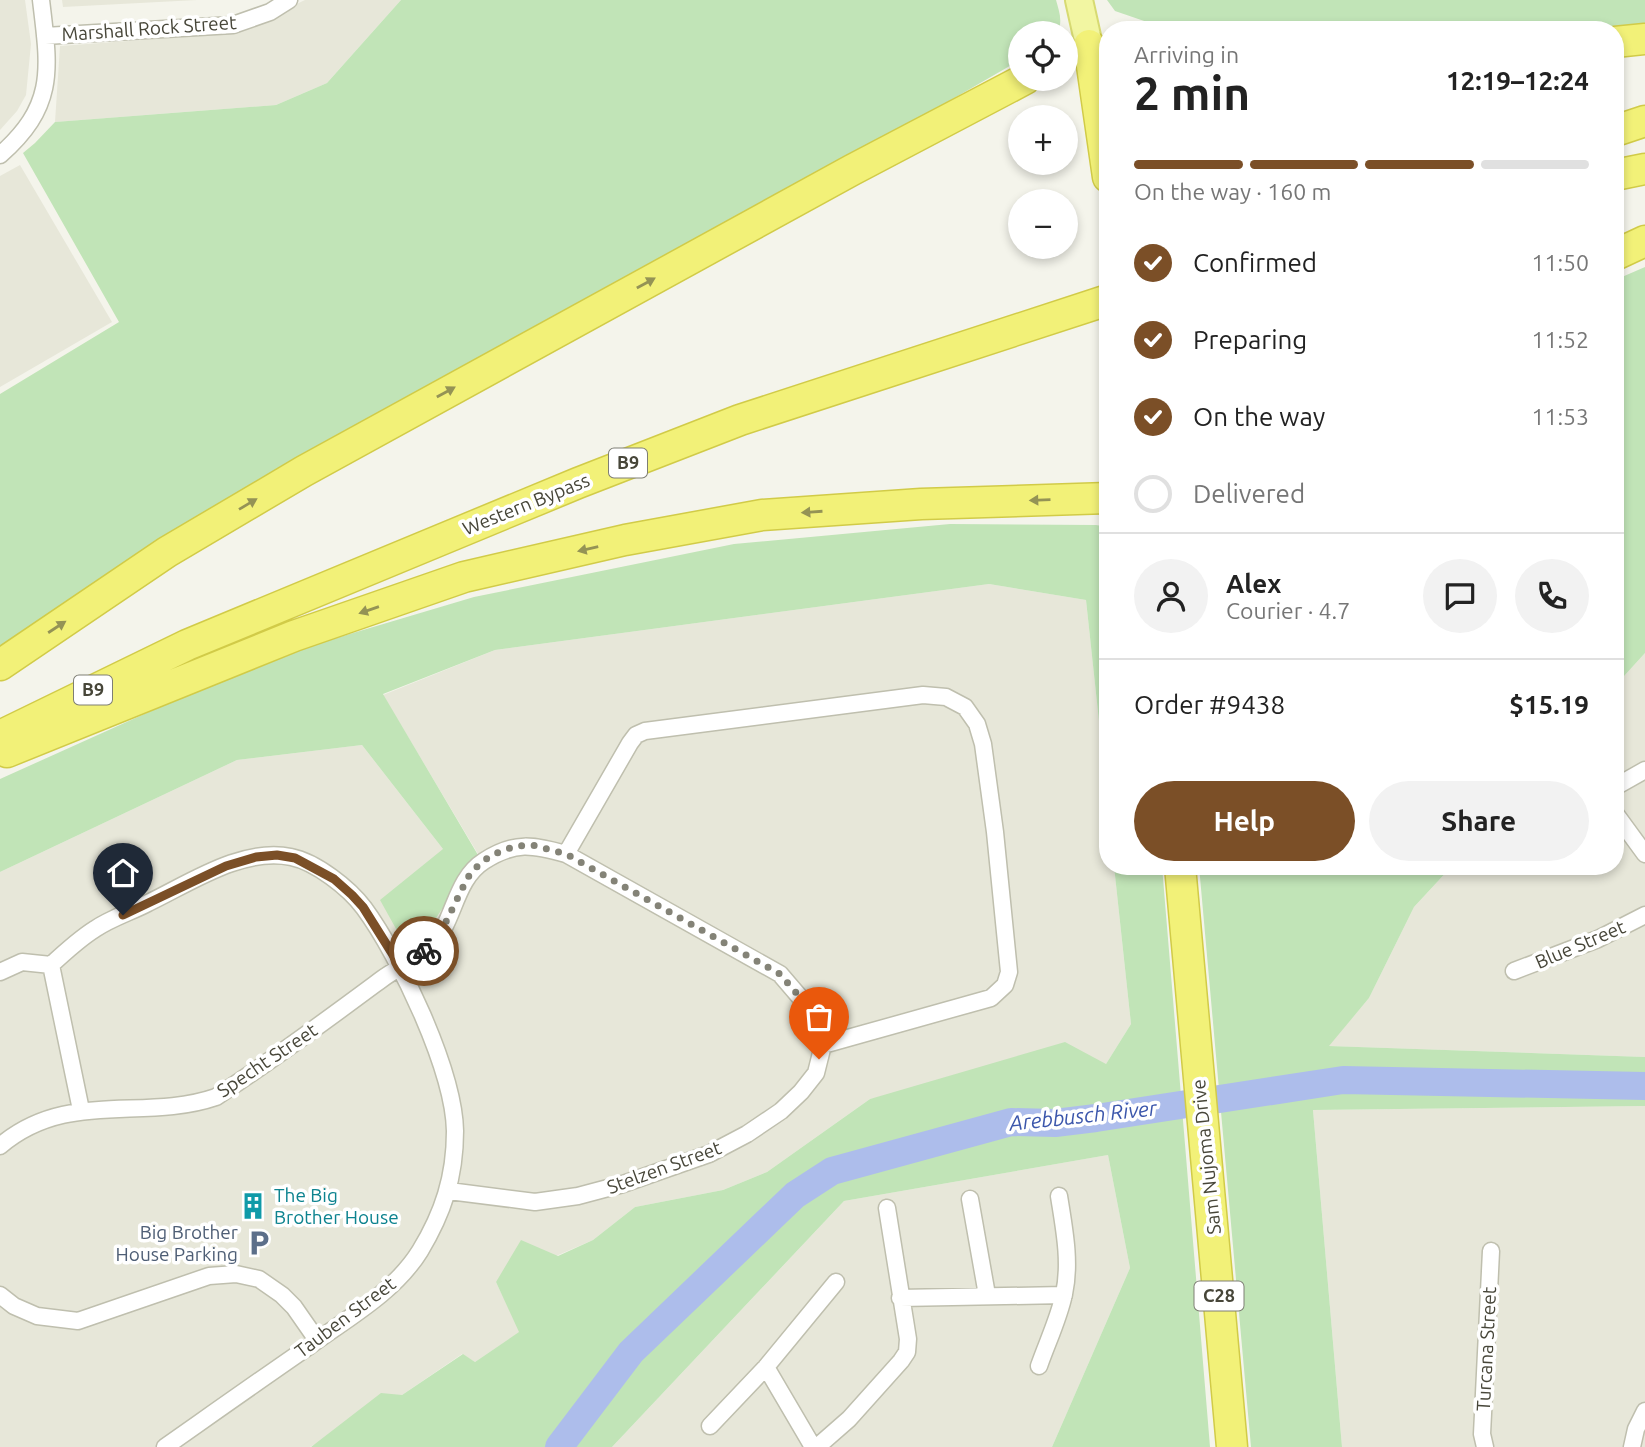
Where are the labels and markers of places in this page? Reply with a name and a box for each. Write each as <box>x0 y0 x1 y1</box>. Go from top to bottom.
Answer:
pin <box>93 843 153 915</box>
pin <box>789 987 849 1059</box>
place label: The Big Brother House <box>274 1184 399 1228</box>
building icon: The Big Brother House <box>238 1191 268 1221</box>
place label: Big Brother House Parking <box>116 1221 238 1265</box>
parking icon: Big Brother House Parking <box>244 1228 274 1258</box>

